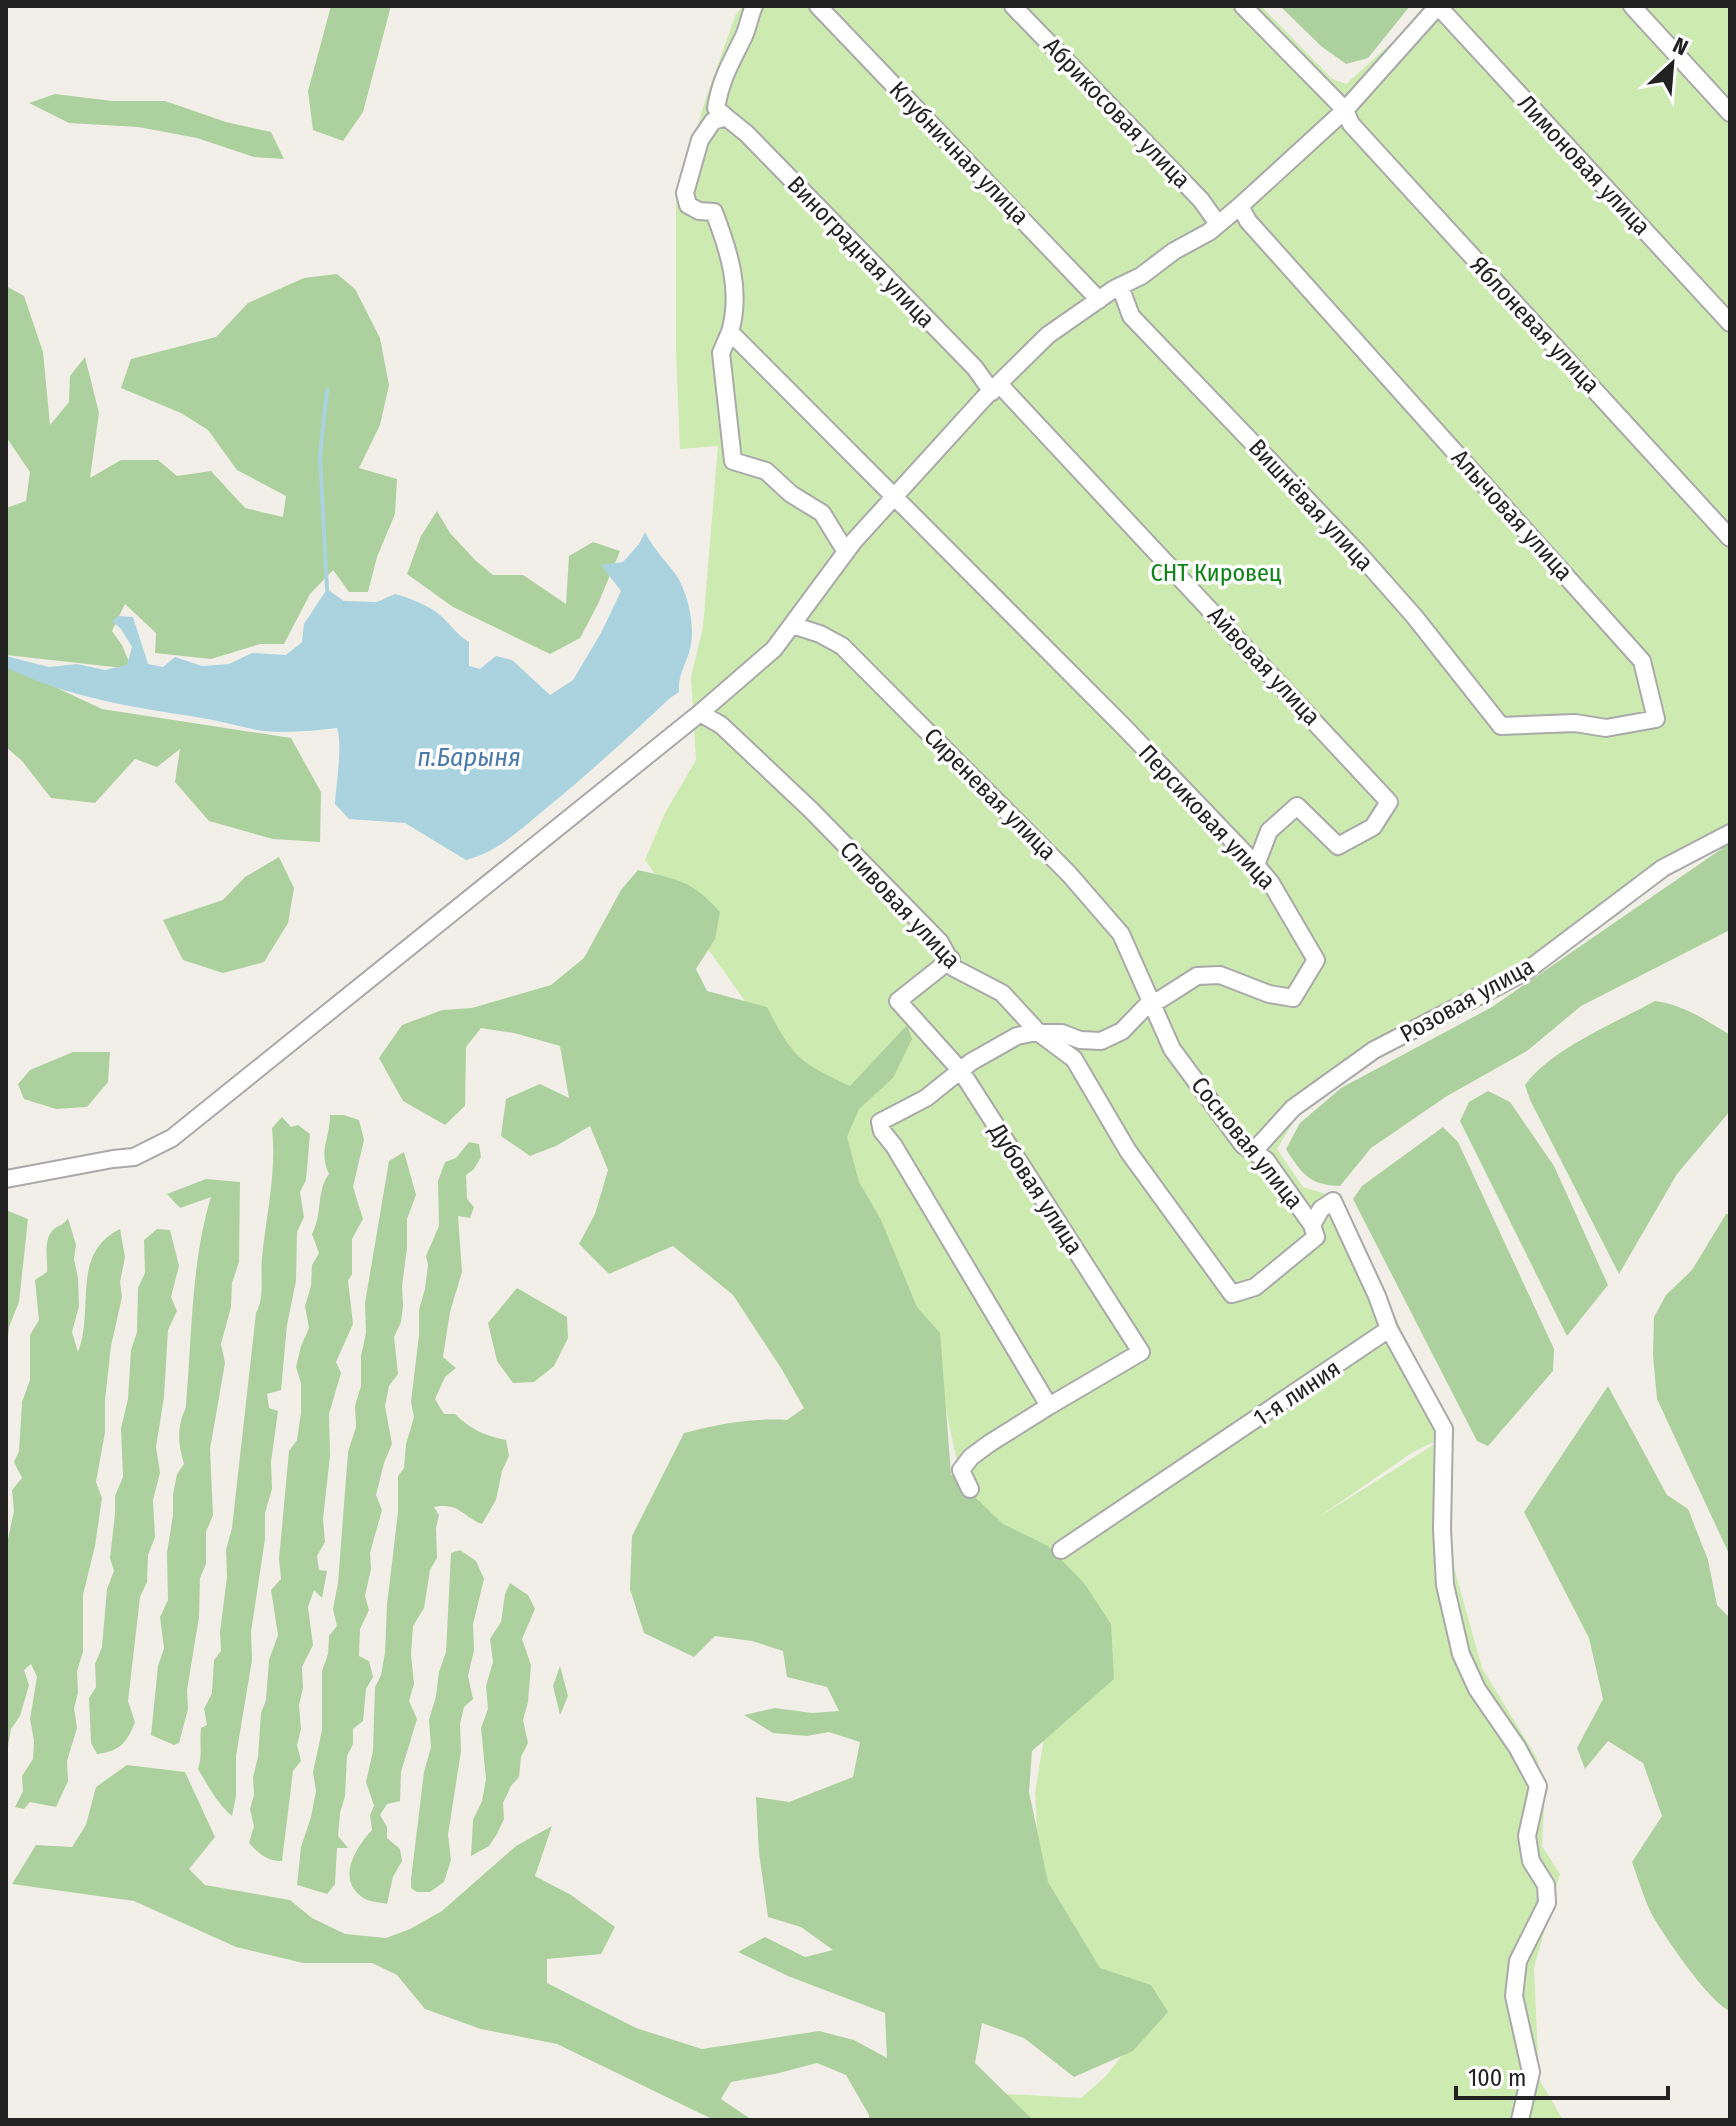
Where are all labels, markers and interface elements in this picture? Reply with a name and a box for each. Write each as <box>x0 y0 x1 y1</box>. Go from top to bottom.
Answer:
north arrow <box>1632 24 1712 104</box>
text: N <box>1669 31 1692 61</box>
street label: Абрикосовая улица <box>1038 32 1196 194</box>
street label: Клубничная улица <box>884 76 1034 230</box>
street label: Лимоновая улица <box>1512 89 1656 241</box>
street label: Виноградная улица <box>782 171 940 333</box>
street label: Яблоневая улица <box>1465 251 1605 399</box>
street label: Вишнёвая улица <box>1243 434 1379 576</box>
street label: Алычовая улица <box>1446 444 1578 586</box>
park label: СНТ Кировец <box>1150 559 1282 587</box>
street label: Айвовая улица <box>1202 601 1326 731</box>
street label: Сиреневая улица <box>918 722 1062 866</box>
street label: Персиковая улица <box>1133 739 1281 895</box>
water label: п.Барыня <box>417 742 521 773</box>
street label: Сливовая улица <box>834 836 966 974</box>
street label: Розовая улица <box>1395 952 1539 1048</box>
street label: Сосновая улица <box>1185 1072 1309 1214</box>
street label: Дубовая улица <box>983 1118 1089 1260</box>
street label: 1-я линия <box>1248 1354 1346 1432</box>
scale bar <box>1456 2050 1668 2100</box>
text: 100 m <box>1468 2064 1526 2092</box>

